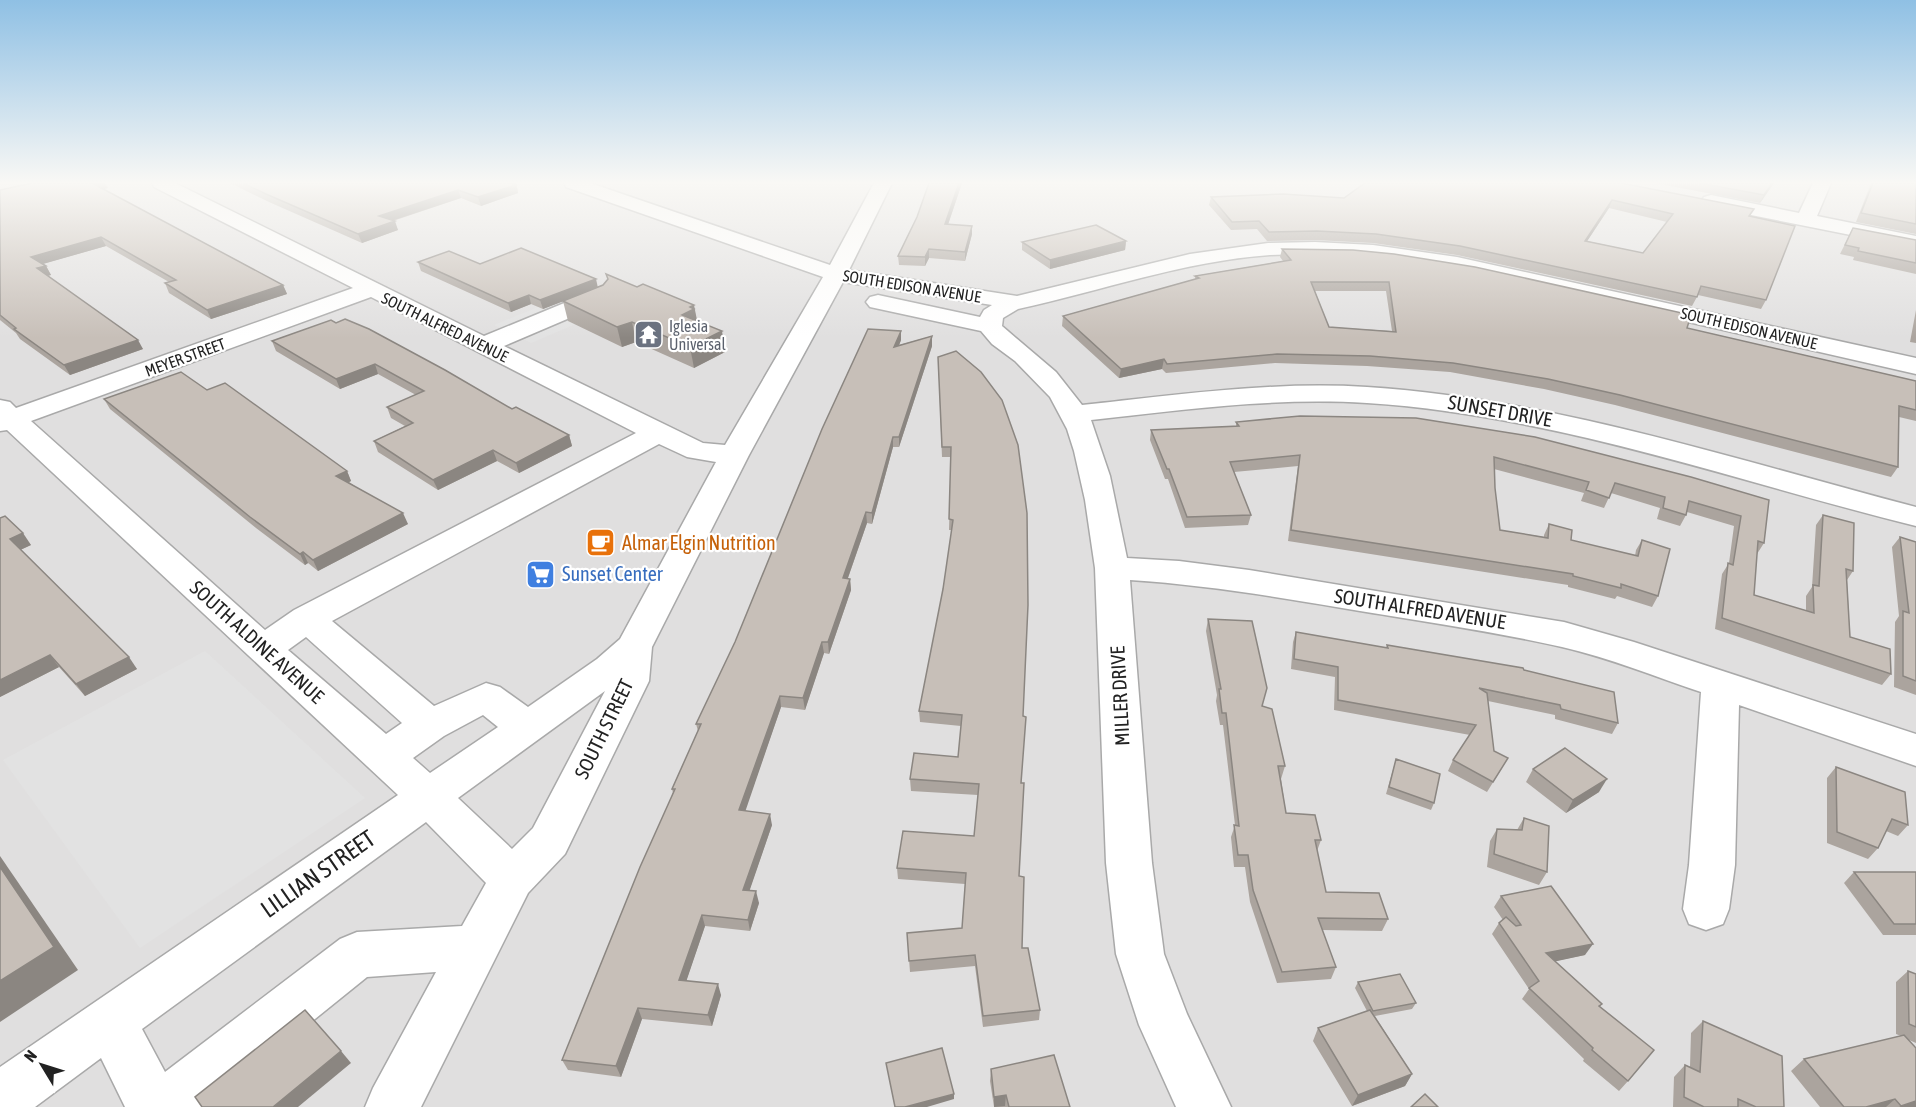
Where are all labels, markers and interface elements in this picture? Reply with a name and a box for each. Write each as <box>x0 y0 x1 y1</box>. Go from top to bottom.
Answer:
street label: SOUTH EDISON AVENUE <box>842 266 982 306</box>
street label: SOUTH ALFRED AVENUE <box>379 289 511 365</box>
street label: SOUTH EDISON AVENUE <box>1679 304 1819 352</box>
place label: Iglesia Universal <box>669 317 726 353</box>
temple icon: Iglesia Universal <box>632 319 664 351</box>
street label: MEYER STREET <box>142 334 228 380</box>
street label: SUNSET DRIVE <box>1446 390 1554 431</box>
cafe icon: Almar Elgin Nutrition <box>585 527 617 559</box>
place label: Almar Elgin Nutrition <box>622 531 776 554</box>
supermarket icon: Sunset Center <box>525 558 557 590</box>
place label: Sunset Center <box>562 562 664 585</box>
street label: SOUTH ALDINE AVENUE <box>186 576 329 708</box>
street label: SOUTH ALFRED AVENUE <box>1333 584 1508 633</box>
street label: MILLER DRIVE <box>1105 645 1134 746</box>
street label: SOUTH STREET <box>570 675 638 782</box>
street label: LILLIAN STREET <box>256 824 380 923</box>
north arrow <box>12 1035 72 1095</box>
text: N <box>20 1046 40 1065</box>

